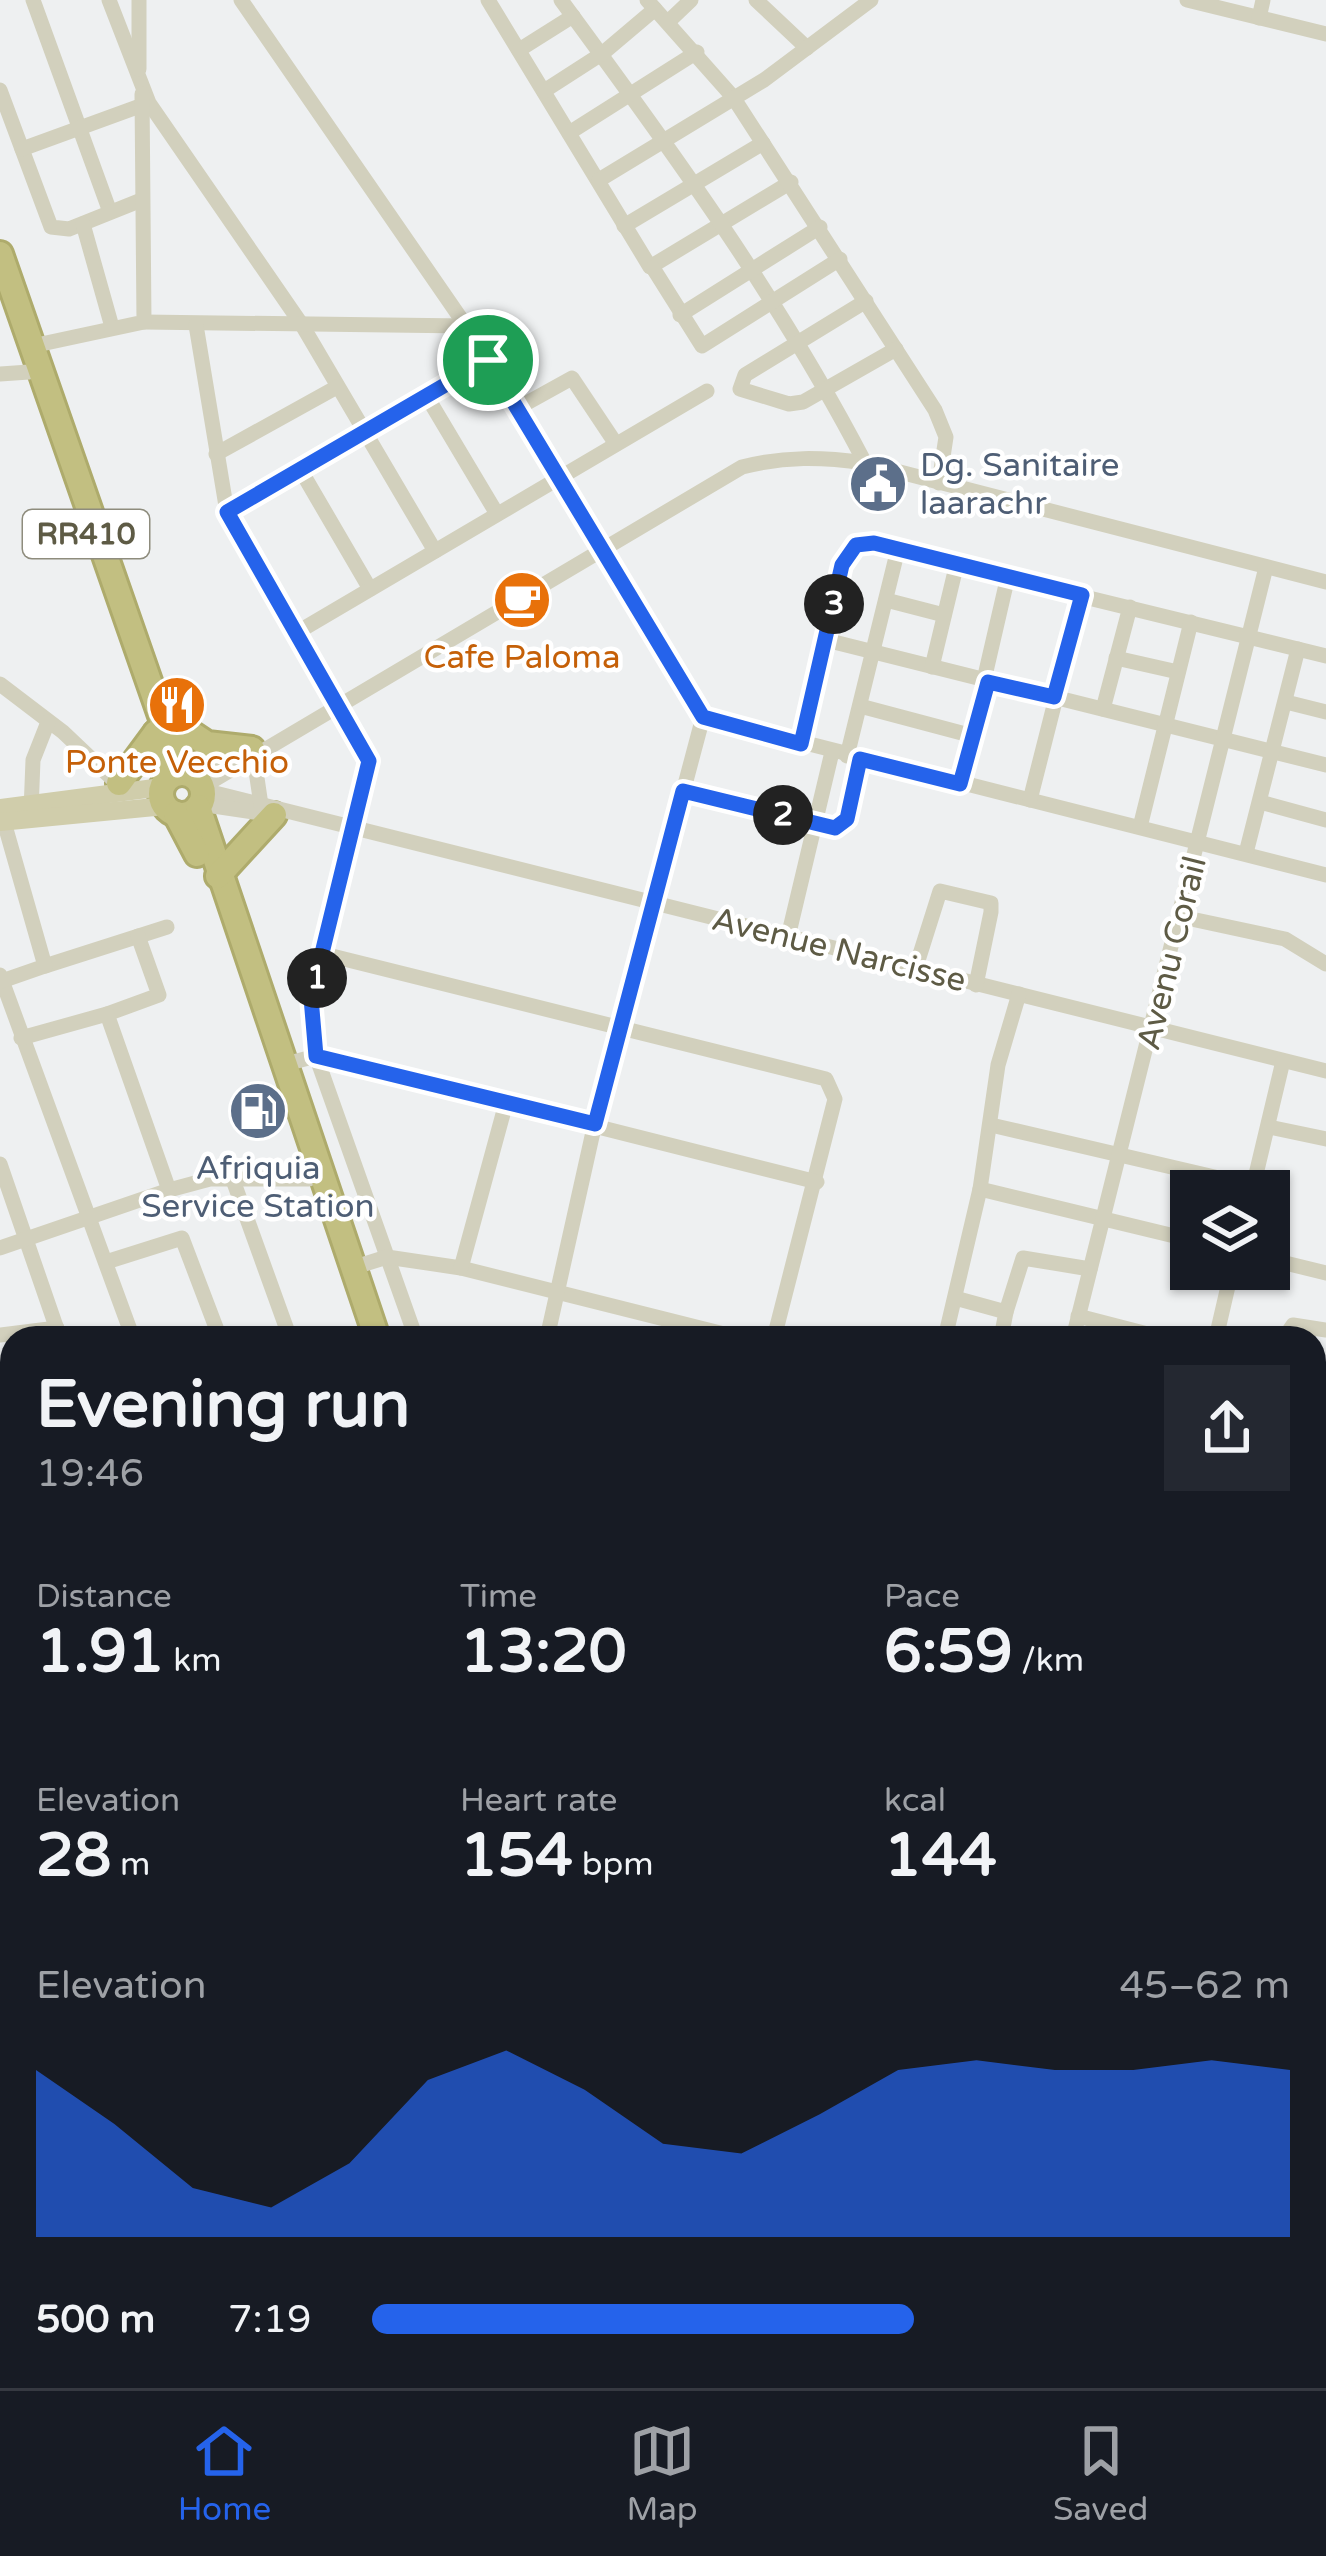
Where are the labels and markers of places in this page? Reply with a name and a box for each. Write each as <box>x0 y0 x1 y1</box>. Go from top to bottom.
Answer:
pin <box>437 309 539 411</box>
place label: Dg. Sanitaire laarachr <box>920 446 1120 523</box>
public building icon: Dg. Sanitaire laarachr <box>847 453 909 515</box>
cafe icon: Cafe Paloma <box>491 569 553 631</box>
pin: 3 <box>804 574 864 634</box>
place label: Cafe Paloma <box>424 638 620 677</box>
restaurant icon: Ponte Vecchio <box>146 674 208 736</box>
place label: Ponte Vecchio <box>65 743 289 782</box>
pin: 2 <box>753 785 813 845</box>
pin: 1 <box>287 948 347 1008</box>
fuel station icon: Afriquia Service Station <box>227 1080 289 1142</box>
place label: Afriquia Service Station <box>141 1149 375 1226</box>

